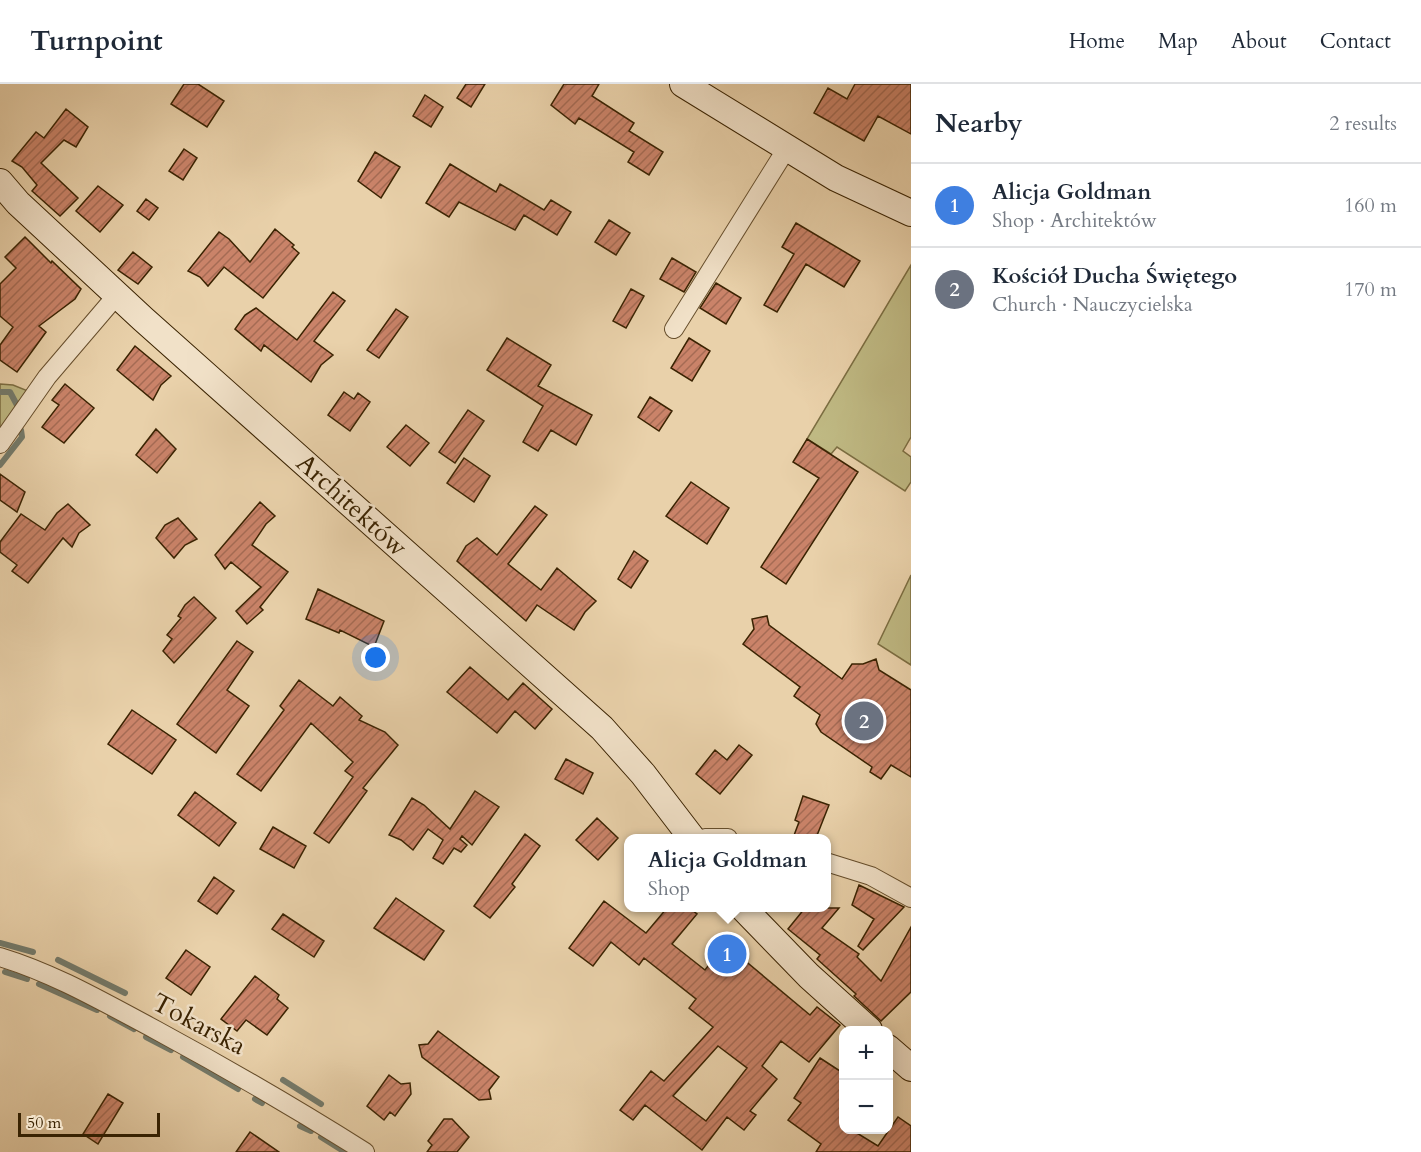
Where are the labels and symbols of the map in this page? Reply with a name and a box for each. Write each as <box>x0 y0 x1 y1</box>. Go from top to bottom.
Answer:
street label: Architektów <box>289 446 415 564</box>
your location <box>361 643 390 672</box>
pin: 2 <box>844 698 884 744</box>
pin: 1 <box>708 932 746 976</box>
street label: Tokarska <box>146 985 252 1063</box>
scale bar <box>18 1110 160 1138</box>

